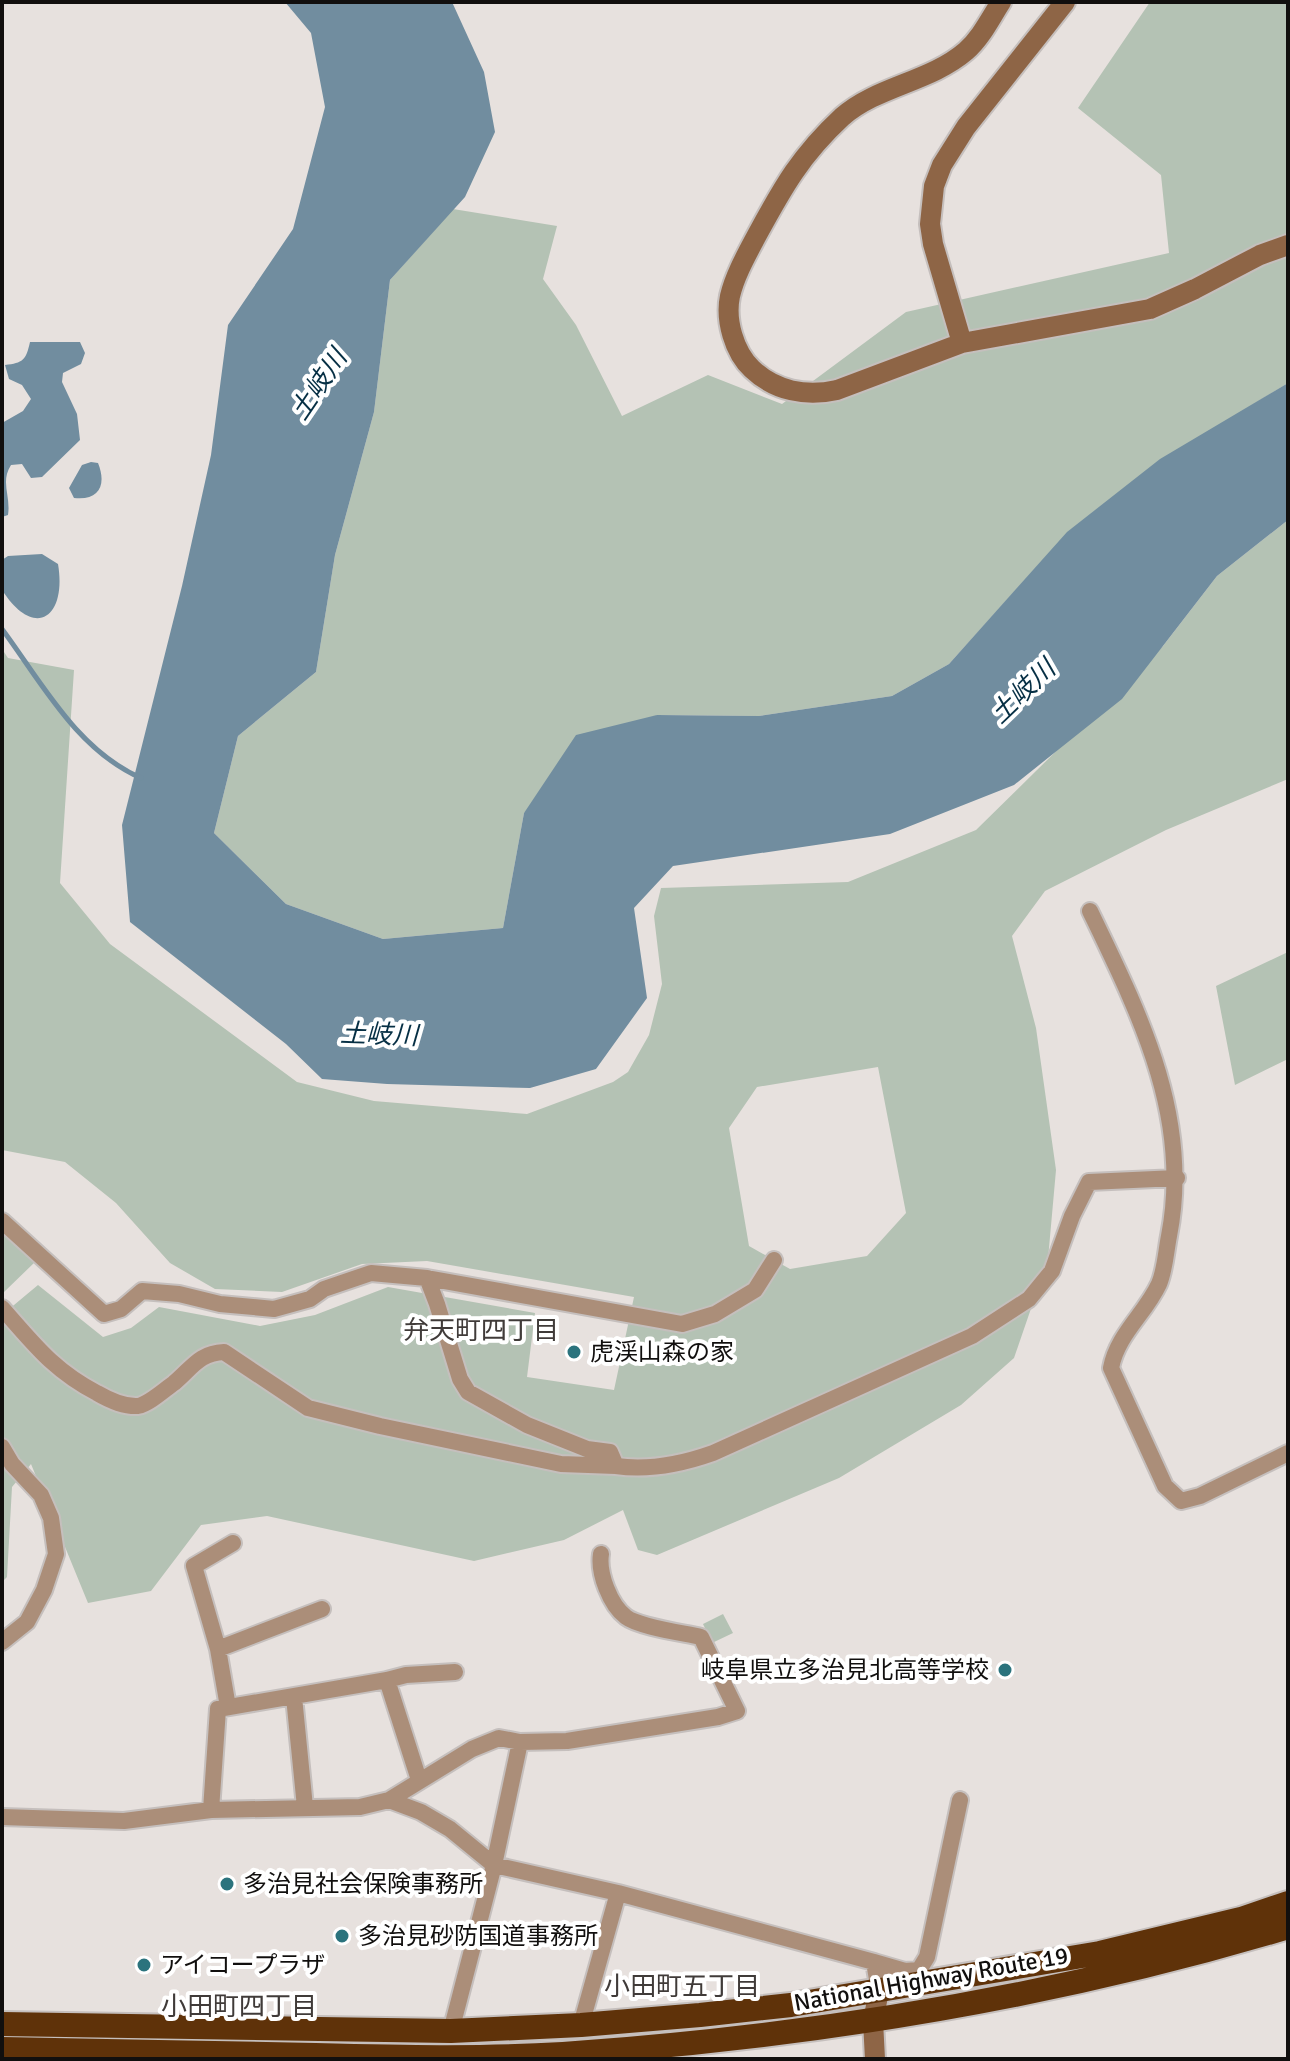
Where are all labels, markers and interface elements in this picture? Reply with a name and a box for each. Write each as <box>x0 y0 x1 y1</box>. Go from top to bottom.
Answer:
water label: 土岐川 <box>284 341 356 426</box>
water label: 土岐川 <box>984 651 1064 731</box>
water label: 土岐川 <box>339 1018 422 1052</box>
district label: 弁天町四丁目 <box>403 1315 559 1347</box>
place label: 虎渓山森の家 <box>590 1337 734 1367</box>
marker: 虎渓山森の家 <box>565 1343 583 1361</box>
place label: 岐阜県立多治見北高等学校 <box>701 1655 989 1685</box>
marker: 岐阜県立多治見北高等学校 <box>996 1661 1014 1679</box>
place label: 多治見社会保険事務所 <box>243 1869 483 1899</box>
marker: 多治見社会保険事務所 <box>218 1875 236 1893</box>
place label: 多治見砂防国道事務所 <box>358 1921 598 1951</box>
marker: 多治見砂防国道事務所 <box>333 1927 351 1945</box>
street label: National Highway Route 19 <box>791 1940 1071 2018</box>
place label: アイコープラザ <box>160 1950 325 1980</box>
marker: アイコープラザ <box>135 1956 153 1974</box>
district label: 小田町五丁目 <box>604 1971 760 2003</box>
district label: 小田町四丁目 <box>161 1991 317 2023</box>

